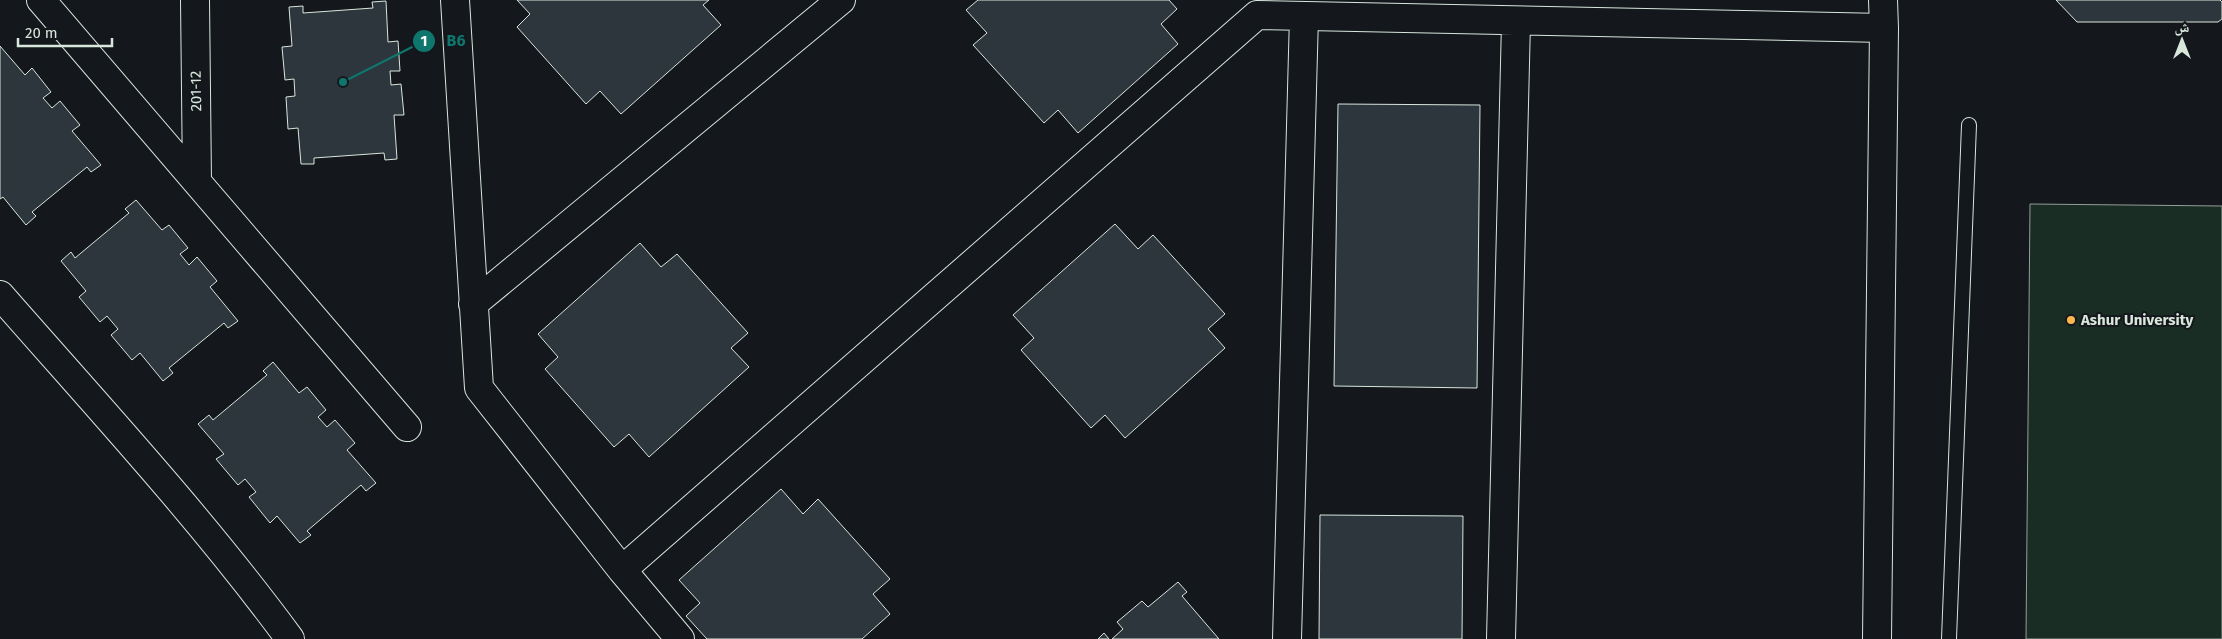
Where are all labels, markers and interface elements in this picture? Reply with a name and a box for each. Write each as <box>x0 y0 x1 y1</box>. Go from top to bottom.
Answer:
scale bar <box>18 15 111 47</box>
north arrow <box>2157 15 2207 65</box>
text: ش <box>2175 19 2190 36</box>
text: 20 m <box>25 24 58 42</box>
callout: B6 <box>412 25 476 56</box>
text: B6 <box>447 31 465 50</box>
text: 1 <box>421 32 427 50</box>
street label: 201-12 <box>187 70 205 112</box>
place label: Ashur University <box>2080 311 2193 329</box>
marker: Ashur University <box>2065 314 2077 326</box>

